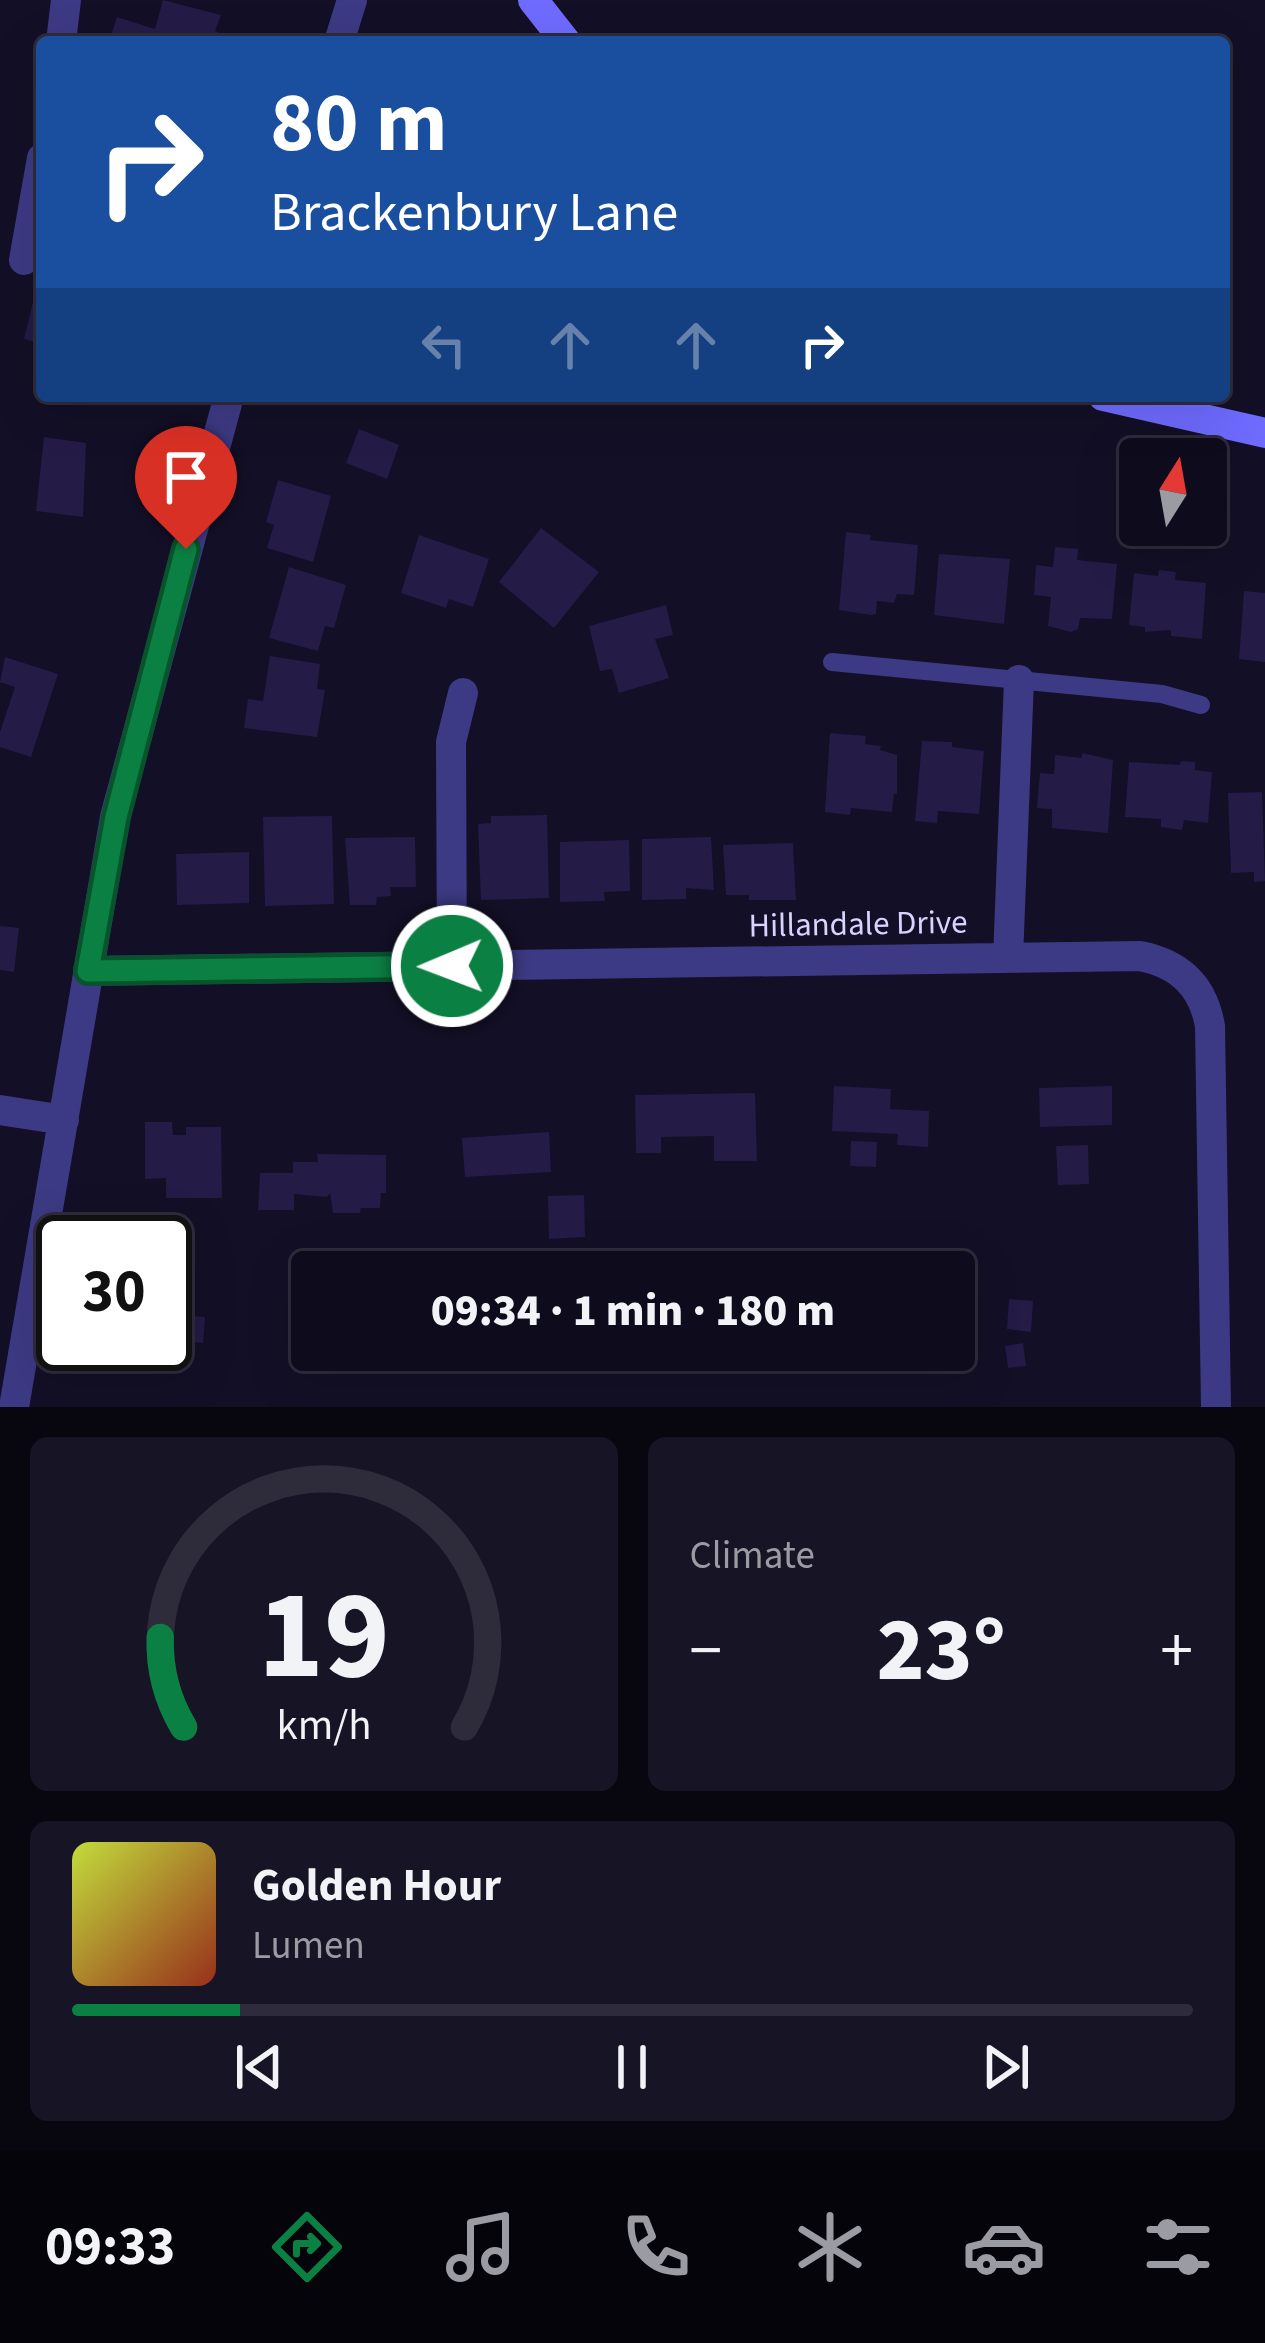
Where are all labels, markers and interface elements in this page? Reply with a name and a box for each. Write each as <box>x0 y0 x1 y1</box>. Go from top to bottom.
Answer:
text: 80 m <box>270 64 448 184</box>
icon: right <box>72 84 228 240</box>
text: Brackenbury Lane <box>270 175 678 252</box>
icon: left <box>411 312 477 378</box>
icon: ahead <box>537 312 603 378</box>
icon: ahead <box>663 312 729 378</box>
icon: right <box>789 312 855 378</box>
pin <box>135 426 237 549</box>
north arrow <box>1119 438 1227 546</box>
map controls <box>1119 438 1227 546</box>
icon: arrive <box>153 444 219 510</box>
street label: Hillandale Drive <box>748 899 968 949</box>
position arrow <box>389 903 515 1029</box>
speed limit sign: 30 <box>36 1215 192 1371</box>
text: 09:34 · 1 min · 180 m <box>431 1279 835 1343</box>
text: Climate <box>690 1528 815 1584</box>
text: 19 <box>258 1548 390 1726</box>
text: 23° <box>876 1587 1006 1715</box>
text: − <box>690 1604 722 1698</box>
text: + <box>1160 1604 1193 1698</box>
text: km/h <box>276 1695 371 1756</box>
text: Golden Hour <box>252 1854 501 1918</box>
text: Lumen <box>252 1918 365 1974</box>
icon: previous <box>226 2034 292 2100</box>
icon: pause <box>599 2034 665 2100</box>
icon: next <box>973 2034 1039 2100</box>
icon: directions <box>265 2205 349 2289</box>
icon: music <box>439 2205 523 2289</box>
icon: phone <box>614 2205 698 2289</box>
icon: climate <box>788 2205 872 2289</box>
icon: car <box>962 2205 1046 2289</box>
icon: filters <box>1136 2205 1220 2289</box>
text: 09:33 <box>45 2209 175 2286</box>

